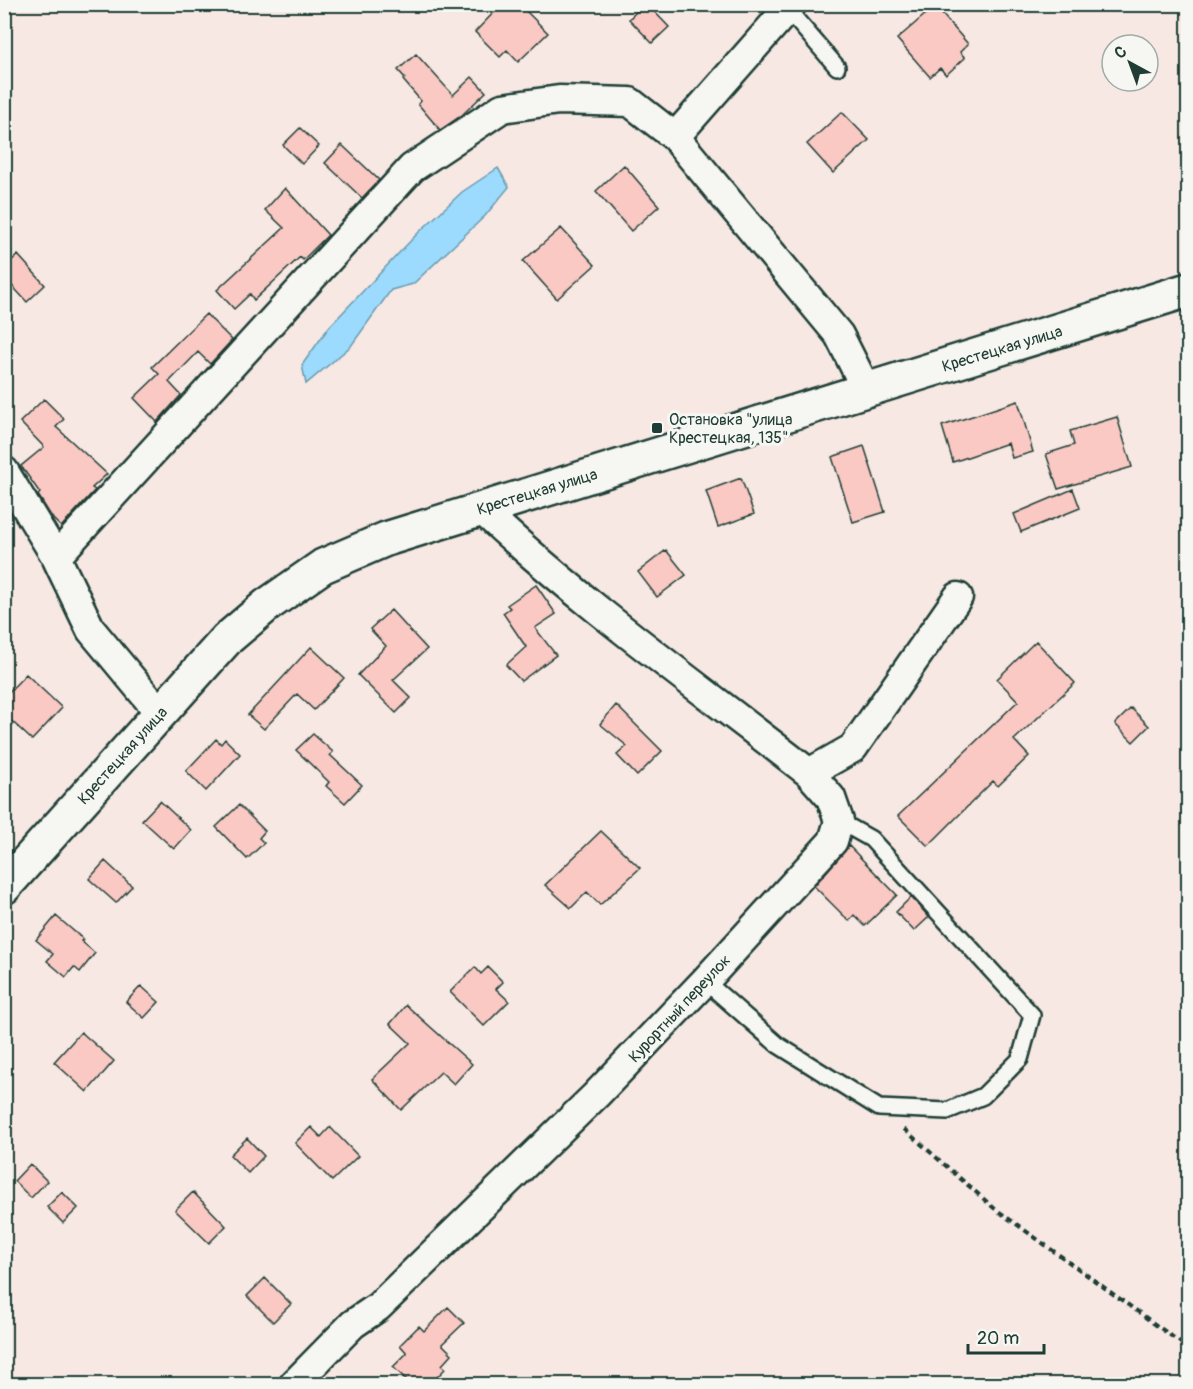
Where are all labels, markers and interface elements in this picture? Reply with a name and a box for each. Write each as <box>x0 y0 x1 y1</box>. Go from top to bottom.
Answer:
north arrow <box>1100 33 1160 93</box>
text: С <box>1111 42 1131 63</box>
street label: Крестецкая улица <box>940 321 1065 377</box>
place label: Остановка "улица Крестецкая, 135" <box>669 410 792 448</box>
marker: Остановка "улица Крестецкая, 135" <box>650 421 664 435</box>
street label: Крестецкая улица <box>475 464 600 520</box>
street label: Крестецкая улица <box>74 703 172 809</box>
street label: Курортный переулок <box>624 950 735 1067</box>
scale bar <box>968 1317 1044 1355</box>
text: 20 m <box>977 1327 1019 1350</box>

